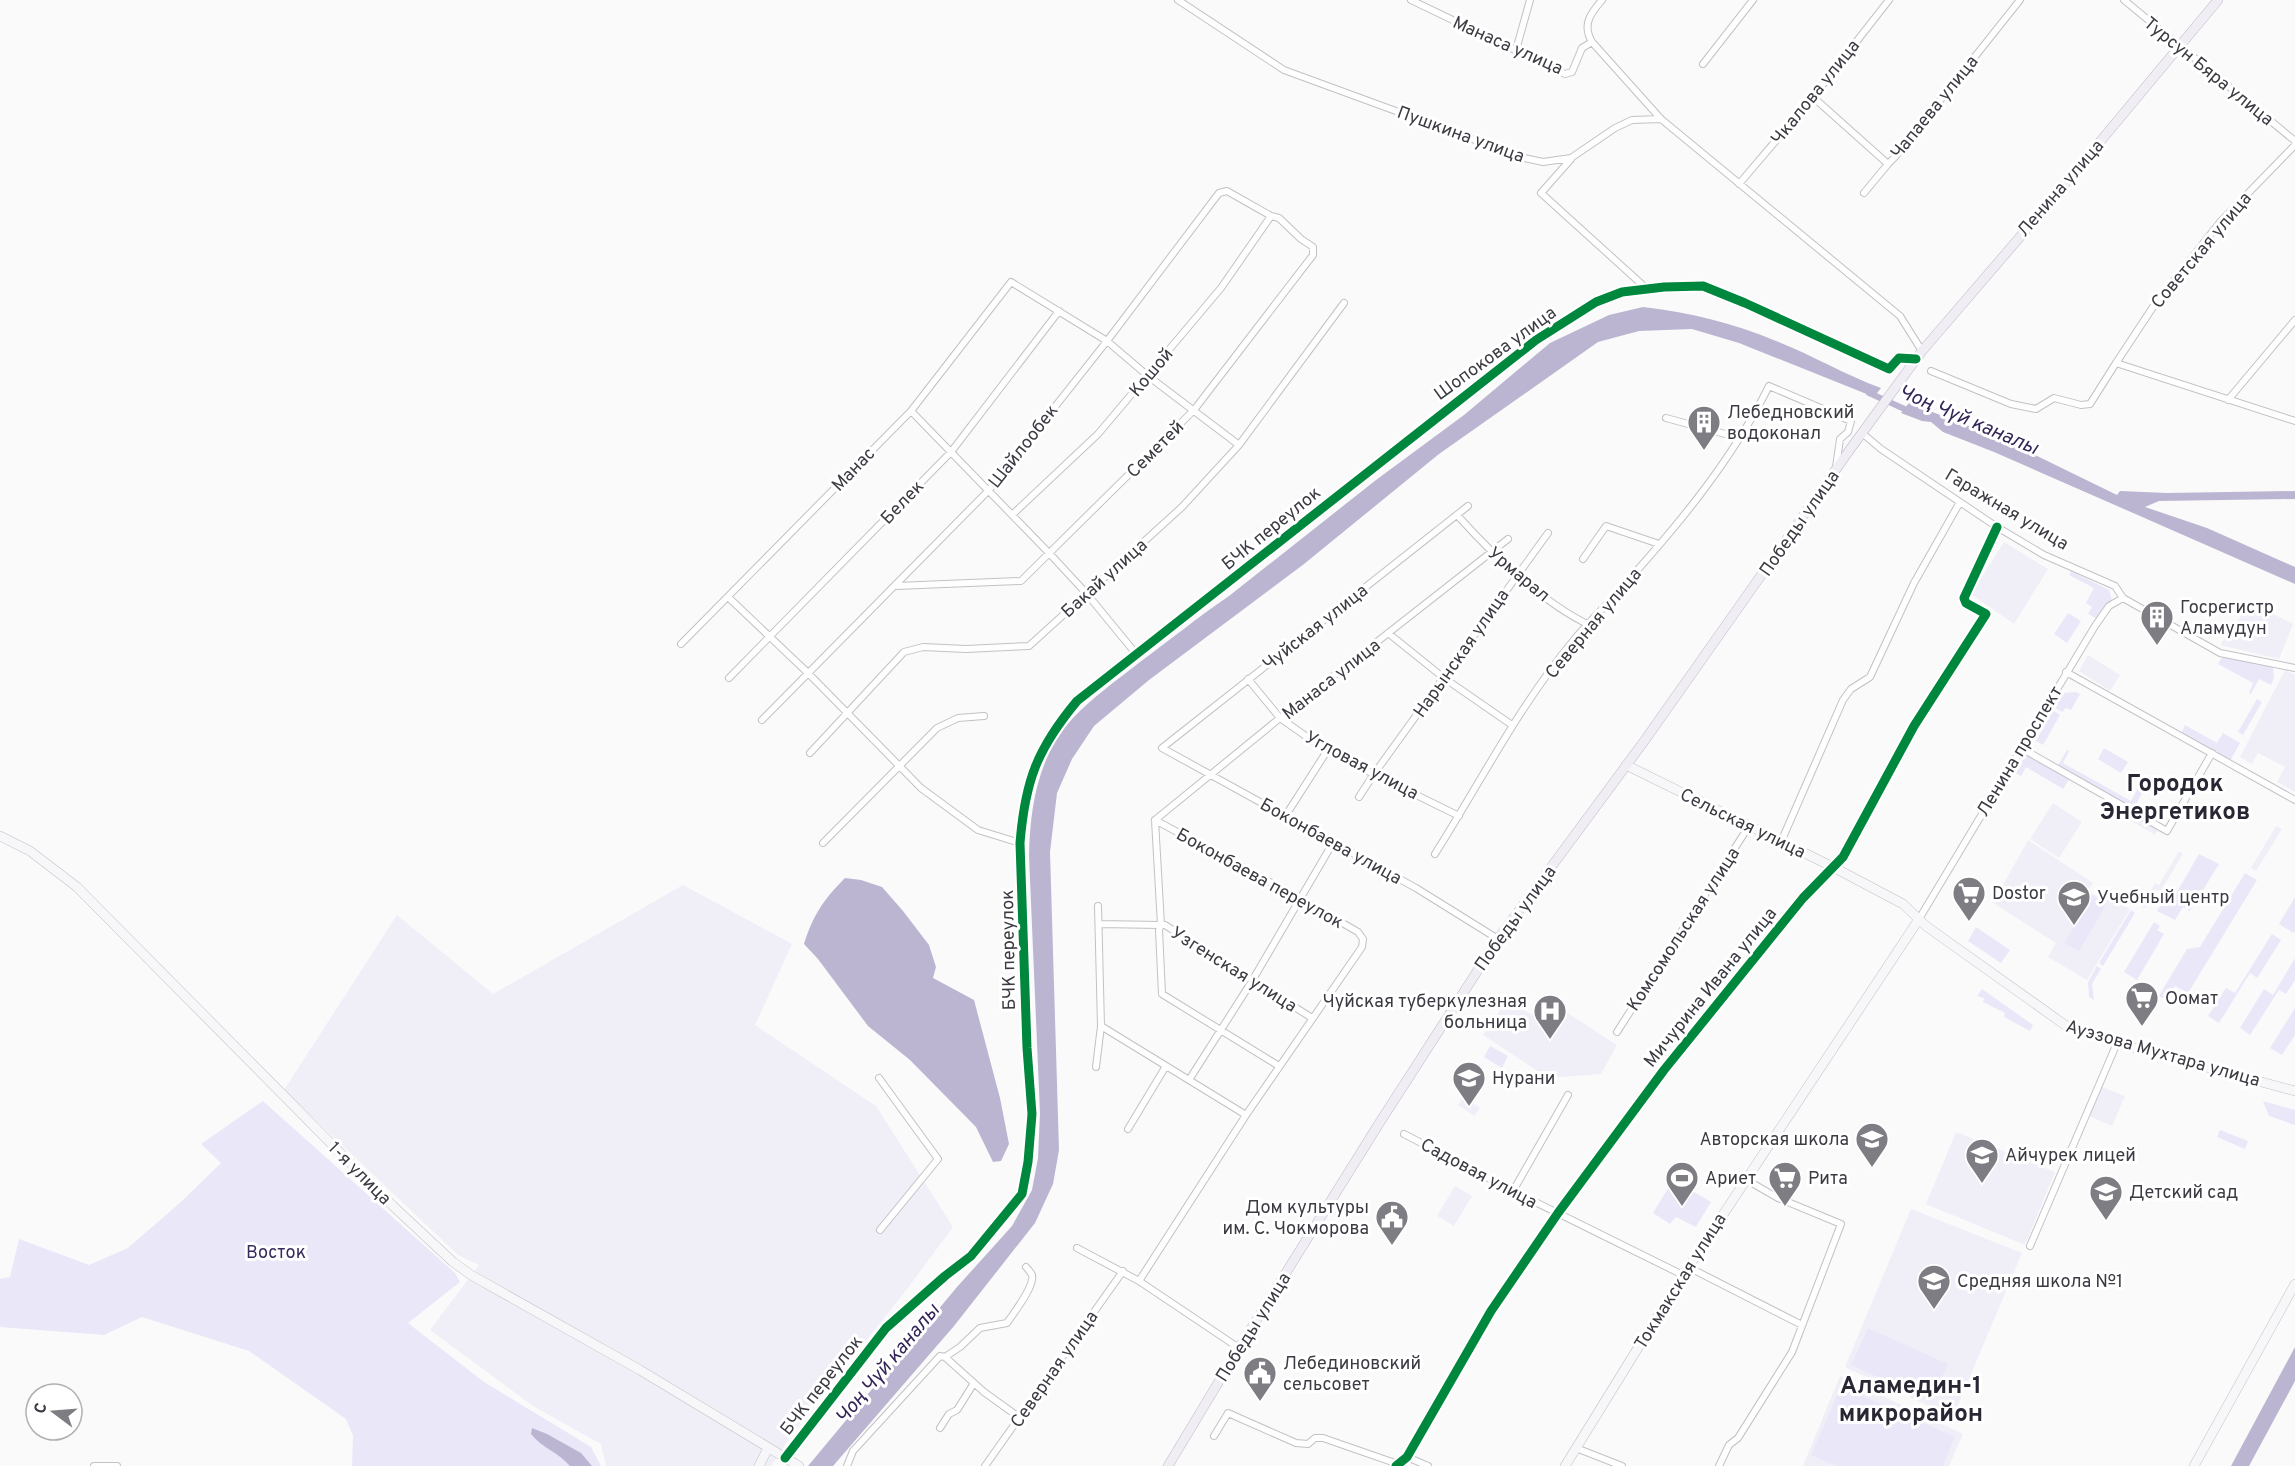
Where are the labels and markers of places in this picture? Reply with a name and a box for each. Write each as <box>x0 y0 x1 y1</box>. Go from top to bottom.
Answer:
place label: Лебедновский водоконал <box>1727 402 1854 446</box>
building icon: Лебедновский водоконал <box>1686 404 1722 451</box>
place label: Госрегистр Аламудун <box>2180 597 2274 641</box>
building icon: Госрегистр Аламудун <box>2139 599 2175 646</box>
supermarket icon: Dostor <box>1951 875 1987 922</box>
school or university icon: Учебный центр <box>2056 879 2092 926</box>
place label: Dostor <box>1992 883 2046 906</box>
place label: Учебный центр <box>2097 887 2229 910</box>
supermarket icon: Оомат <box>2124 980 2160 1027</box>
place label: Оомат <box>2165 988 2218 1011</box>
place label: Чуйская туберкулезная больница <box>1322 991 1527 1035</box>
hospital icon: Чуйская туберкулезная больница <box>1532 993 1568 1040</box>
school or university icon: Нурани <box>1451 1060 1487 1107</box>
place label: Нурани <box>1492 1068 1555 1091</box>
school or university icon: Авторская школа <box>1854 1121 1890 1168</box>
place label: Авторская школа <box>1699 1129 1849 1152</box>
school or university icon: Айчурек лицей <box>1964 1137 2000 1184</box>
place label: Айчурек лицей <box>2005 1145 2136 1168</box>
sports icon: Ариет <box>1664 1160 1700 1207</box>
supermarket icon: Рита <box>1767 1160 1803 1207</box>
place label: Ариет <box>1705 1168 1756 1191</box>
place label: Рита <box>1808 1168 1848 1191</box>
school or university icon: Детский сад <box>2088 1174 2124 1221</box>
place label: Детский сад <box>2129 1182 2238 1205</box>
place label: Дом культуры им. С. Чокморова <box>1223 1197 1369 1241</box>
public building icon: Дом культуры им. С. Чокморова <box>1374 1199 1410 1246</box>
school or university icon: Средняя школа №1 <box>1916 1263 1952 1310</box>
place label: Средняя школа №1 <box>1957 1271 2123 1294</box>
place label: Лебединовский сельсовет <box>1283 1353 1421 1397</box>
public building icon: Лебединовский сельсовет <box>1242 1355 1278 1402</box>

